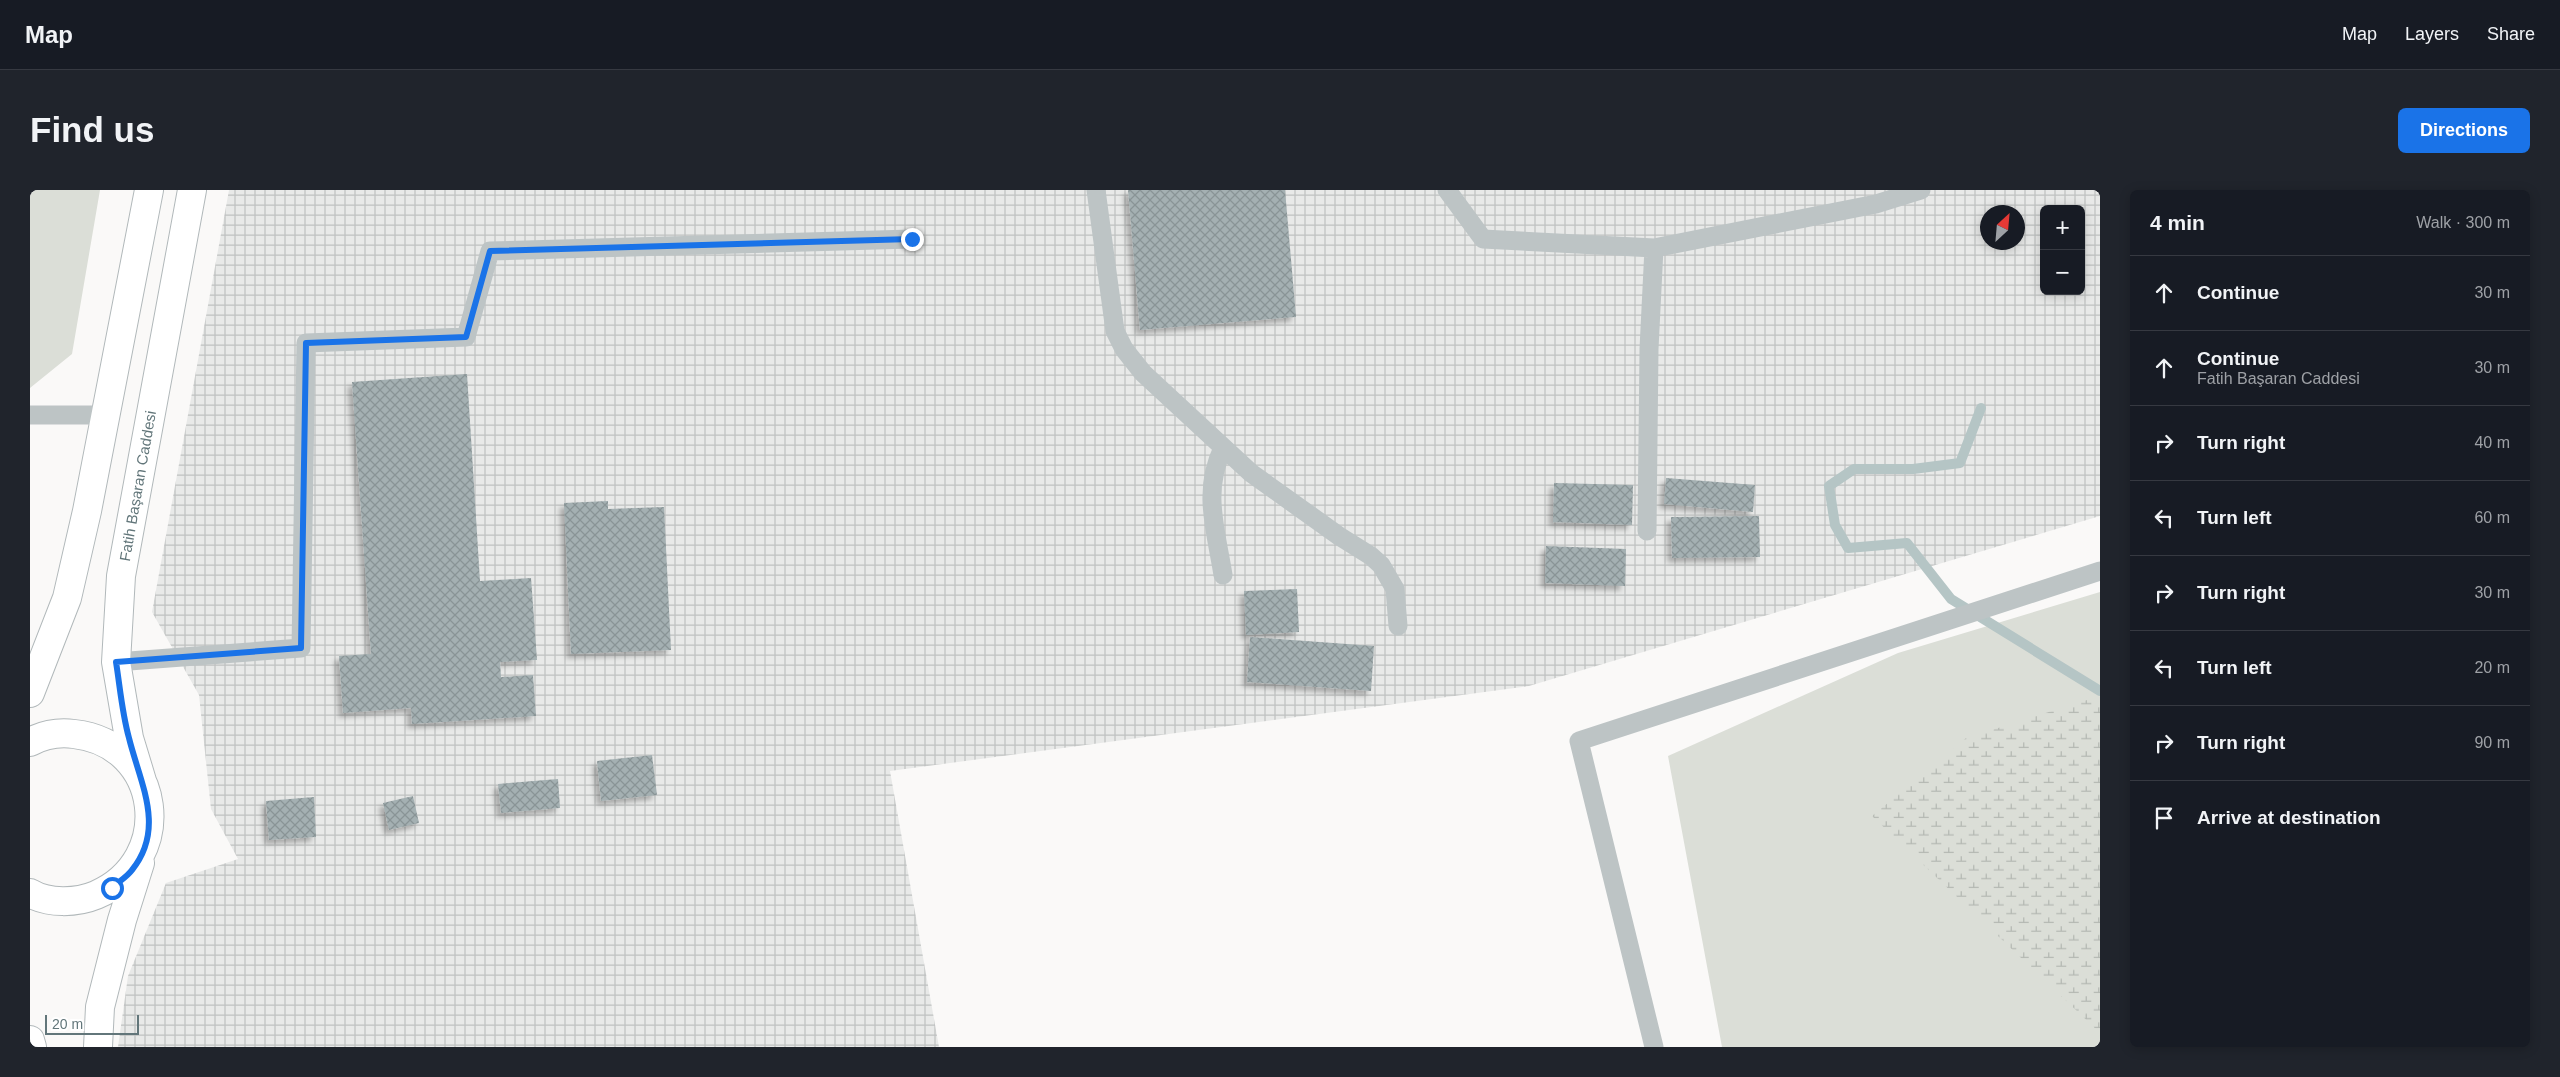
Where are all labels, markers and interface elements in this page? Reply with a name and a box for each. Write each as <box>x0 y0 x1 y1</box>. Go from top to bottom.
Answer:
text: Map <box>25 21 73 48</box>
text: Map <box>2342 24 2377 44</box>
text: Layers <box>2405 24 2459 44</box>
text: Share <box>2487 24 2535 44</box>
button: Directions <box>2398 108 2530 153</box>
text: Find us <box>30 110 154 149</box>
north arrow <box>1980 205 2025 250</box>
map controls <box>2040 205 2085 295</box>
button: + <box>2040 205 2085 250</box>
text: 4 min <box>2150 211 2205 234</box>
text: Walk · 300 m <box>2416 214 2510 231</box>
route end <box>901 228 924 251</box>
button: − <box>2040 250 2085 295</box>
icon: ahead <box>2150 279 2178 307</box>
text: Continue <box>2197 282 2279 303</box>
text: 30 m <box>2474 284 2510 301</box>
text: Continue <box>2197 348 2279 369</box>
icon: ahead <box>2150 354 2178 382</box>
text: 30 m <box>2474 359 2510 376</box>
text: Fatih Başaran Caddesi <box>2197 370 2360 387</box>
street label: Fatih Başaran Caddesi <box>116 409 159 563</box>
icon: right <box>2150 429 2178 457</box>
text: Turn right <box>2197 432 2285 453</box>
text: 40 m <box>2474 434 2510 451</box>
icon: left <box>2150 504 2178 532</box>
text: Turn left <box>2197 507 2272 528</box>
text: 60 m <box>2474 509 2510 526</box>
icon: right <box>2150 579 2178 607</box>
text: Turn right <box>2197 582 2285 603</box>
text: 30 m <box>2474 584 2510 601</box>
icon: left <box>2150 654 2178 682</box>
text: Turn left <box>2197 657 2272 678</box>
text: 20 m <box>2474 659 2510 676</box>
icon: right <box>2150 729 2178 757</box>
text: Turn right <box>2197 732 2285 753</box>
text: 90 m <box>2474 734 2510 751</box>
icon: arrive <box>2150 804 2178 832</box>
text: Arrive at destination <box>2197 807 2381 828</box>
route start <box>101 877 124 900</box>
scale bar <box>45 1012 139 1035</box>
text: 20 m <box>52 1016 83 1032</box>

